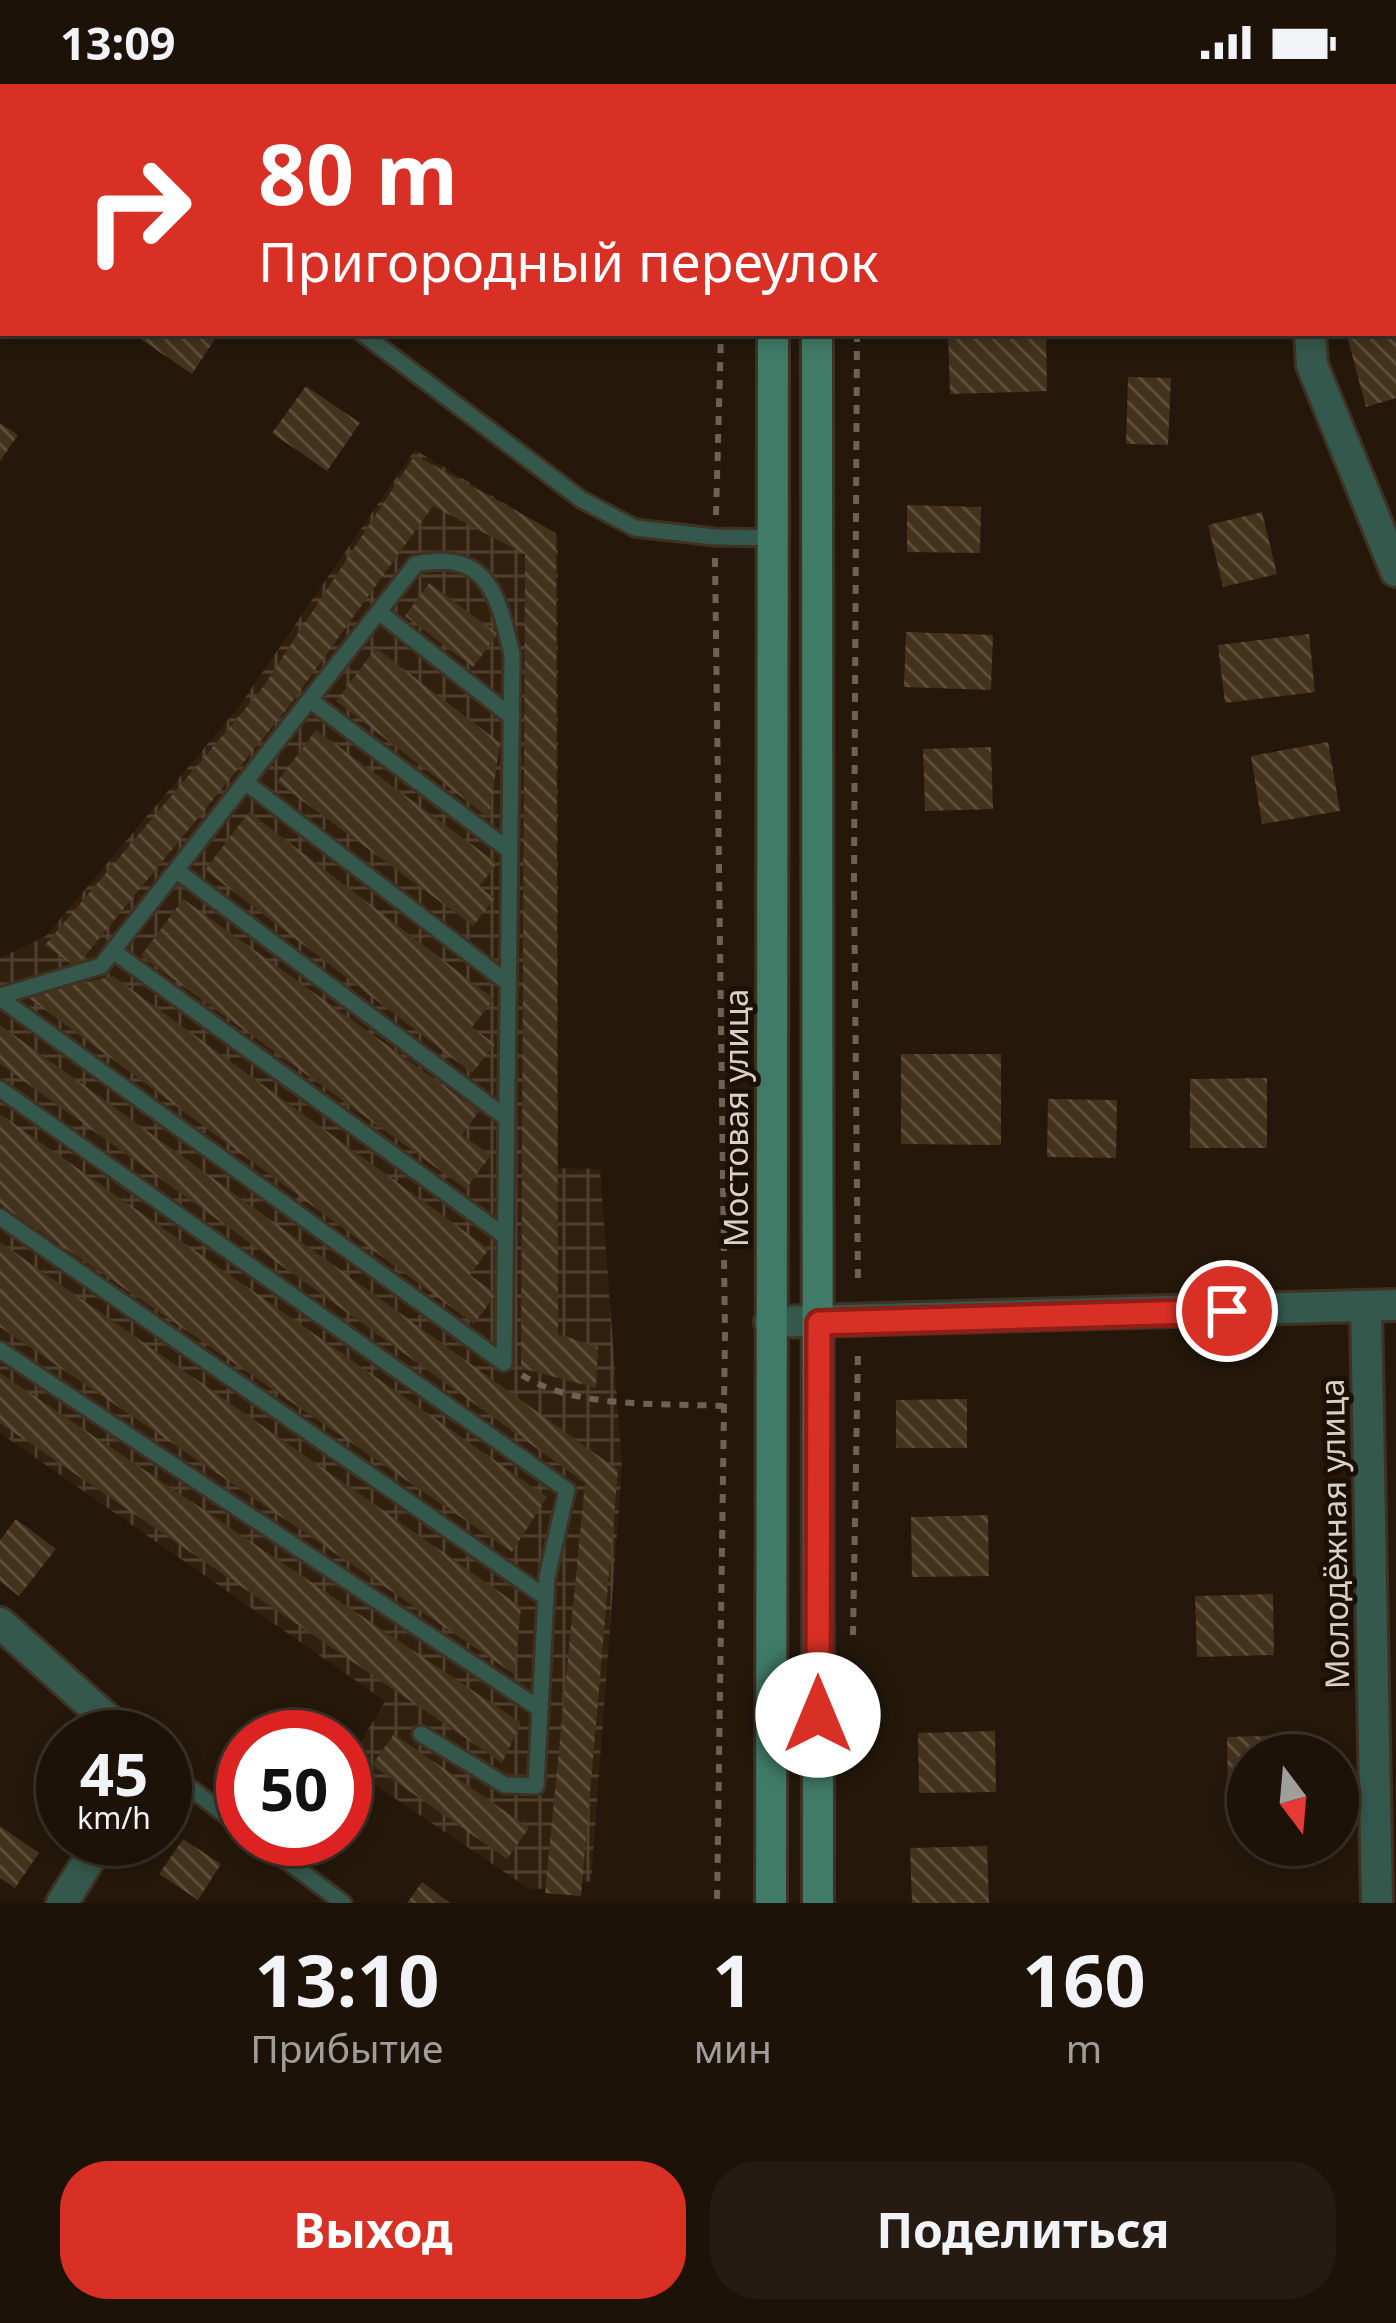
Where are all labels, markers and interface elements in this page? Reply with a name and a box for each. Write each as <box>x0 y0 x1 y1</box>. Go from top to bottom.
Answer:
text: 13:09 <box>60 12 176 73</box>
text: 80 m <box>258 115 458 230</box>
icon: right <box>60 132 216 288</box>
text: Пригородный переулок <box>258 224 879 298</box>
street label: Мостовая улица <box>713 989 758 1247</box>
pin <box>1176 1260 1278 1362</box>
icon: arrive <box>1194 1278 1260 1344</box>
street label: Молодёжная улица <box>1309 1378 1359 1690</box>
position arrow <box>755 1652 881 1778</box>
speed limit sign: 50 <box>216 1710 372 1866</box>
text: 45 <box>80 1732 148 1814</box>
north arrow <box>1227 1734 1359 1866</box>
map controls <box>1227 1734 1359 1866</box>
text: km/h <box>77 1797 151 1838</box>
text: 13:10 <box>254 1930 439 2028</box>
text: 1 <box>712 1930 753 2028</box>
text: 160 <box>1022 1930 1146 2028</box>
text: Прибытие <box>250 2021 444 2074</box>
text: мин <box>694 2021 772 2074</box>
text: m <box>1066 2021 1102 2074</box>
button: Выход <box>60 2161 686 2299</box>
button: Поделиться <box>710 2161 1336 2299</box>

